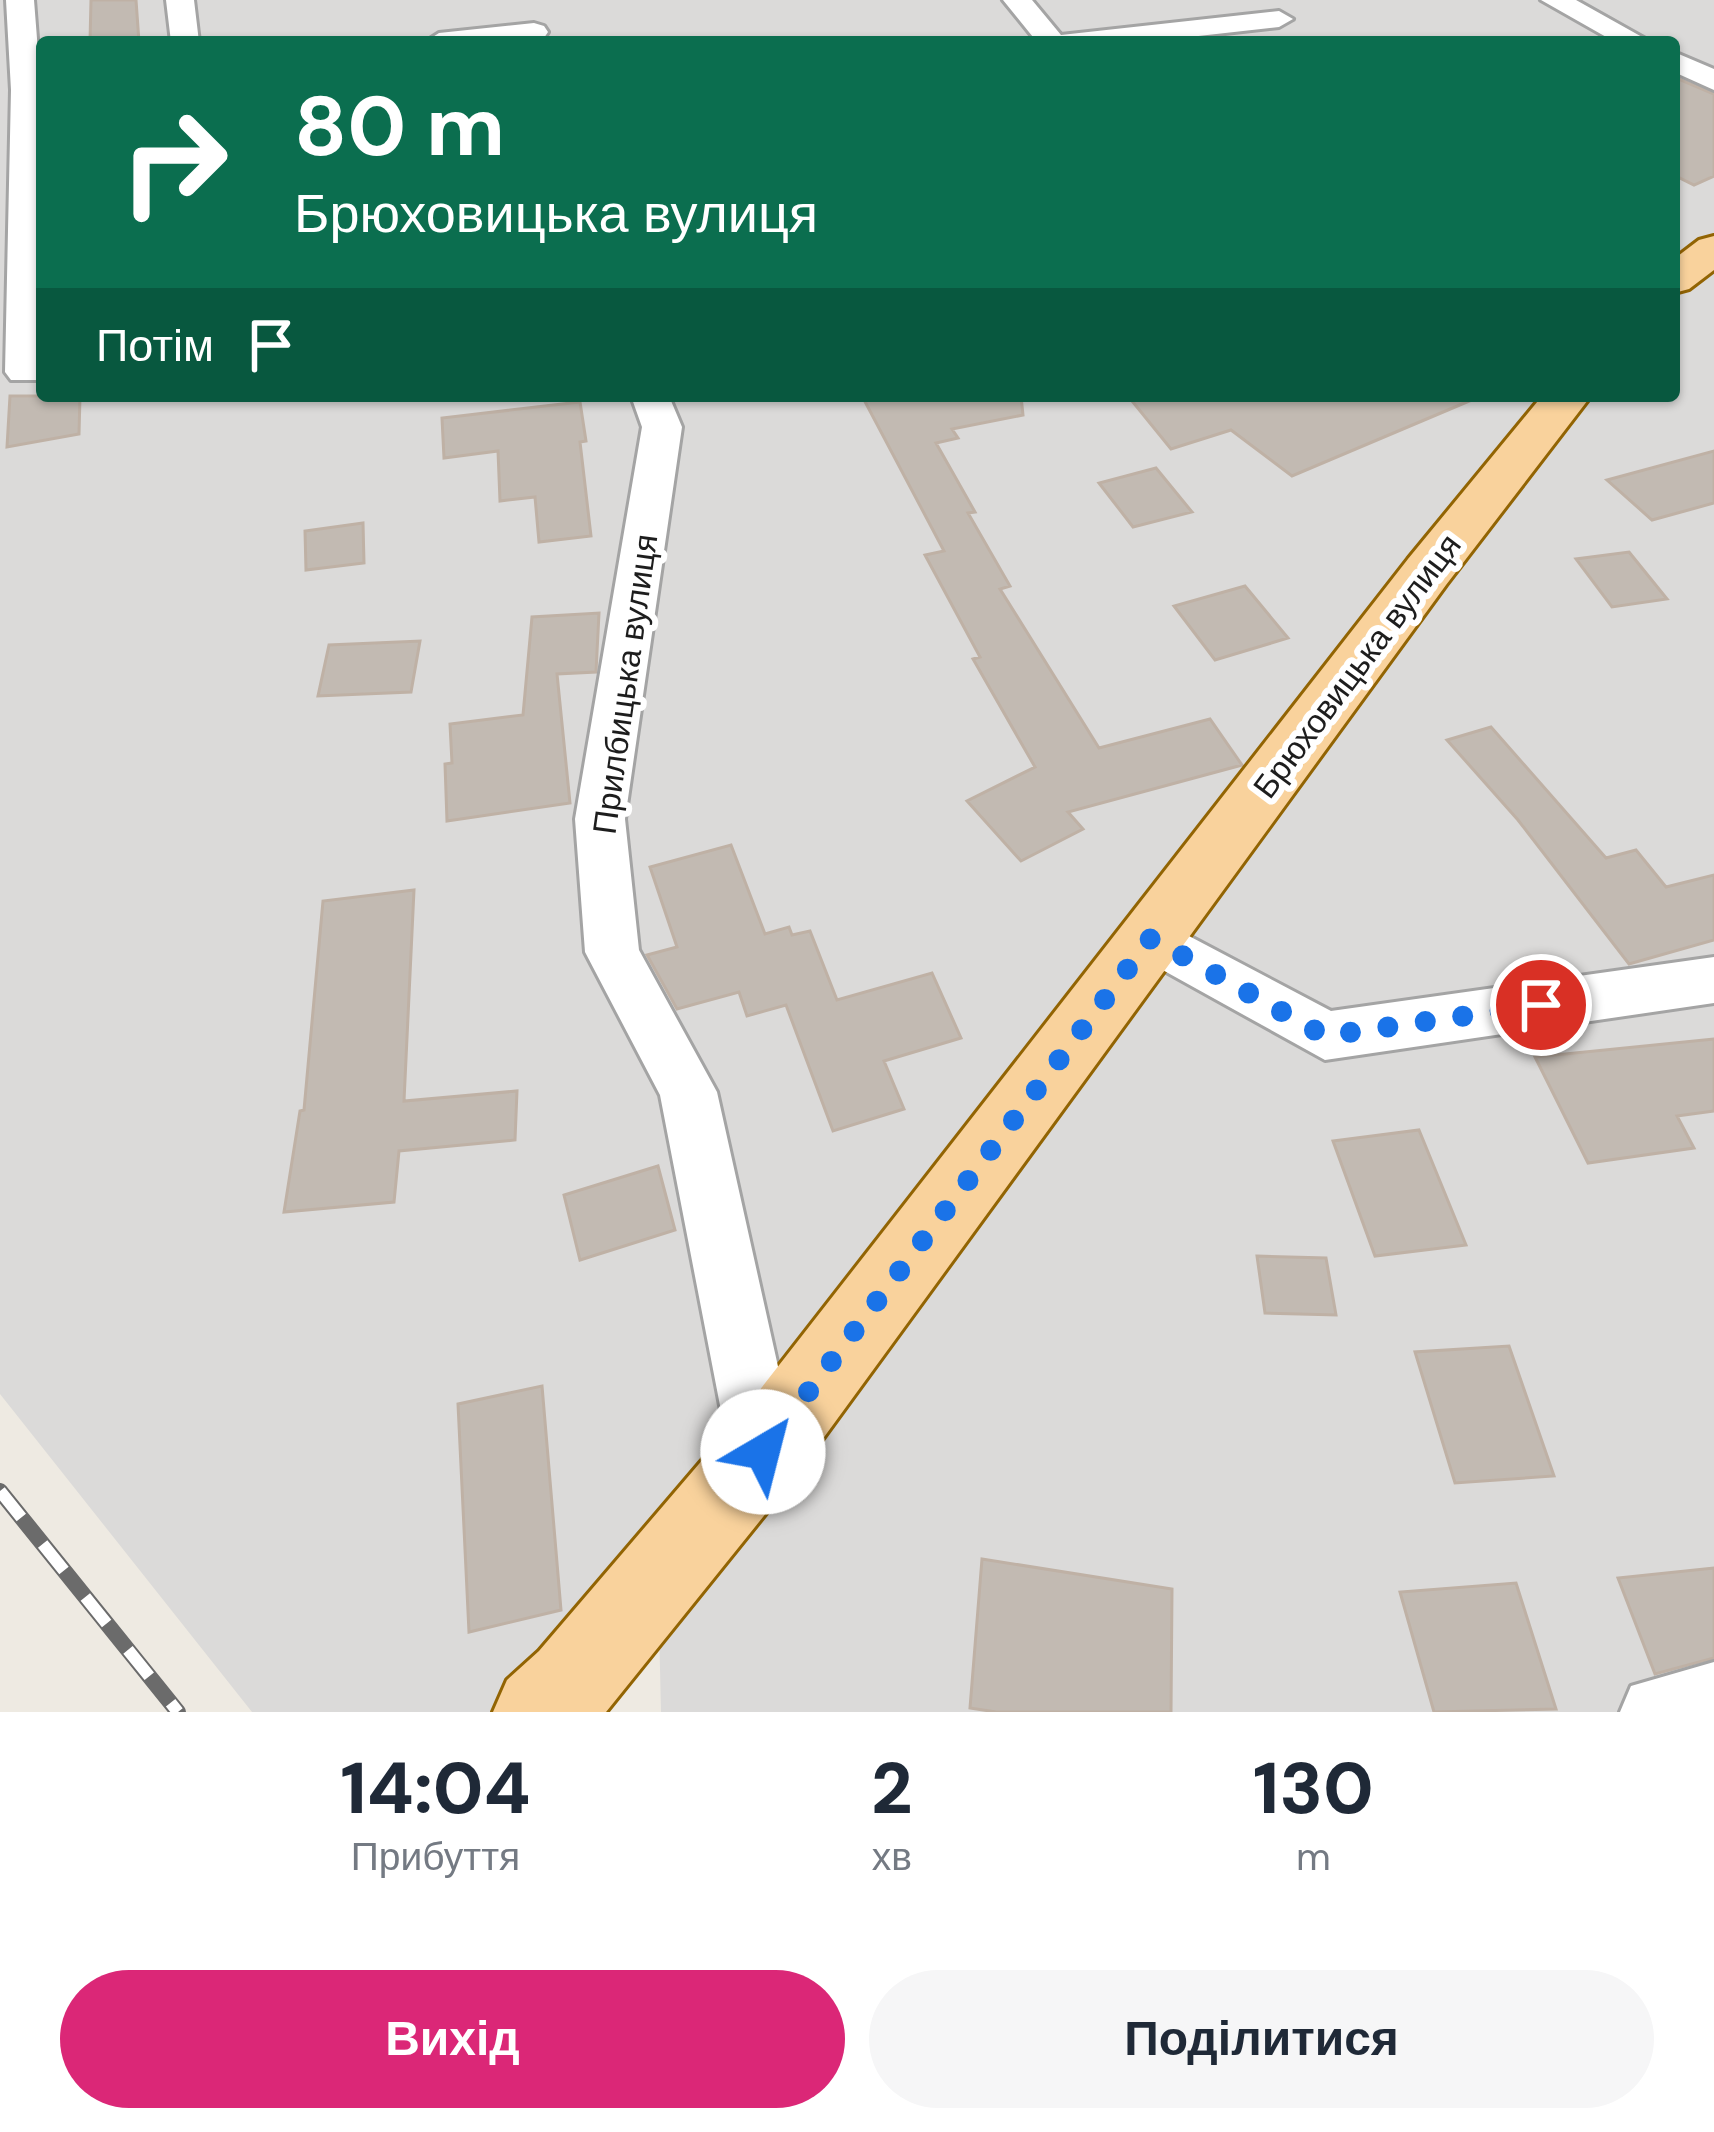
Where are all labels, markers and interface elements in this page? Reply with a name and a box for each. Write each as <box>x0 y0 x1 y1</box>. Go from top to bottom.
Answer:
text: 80 m <box>294 72 505 181</box>
icon: right <box>96 84 252 240</box>
text: Брюховицька вулиця <box>294 178 818 249</box>
icon: arrive <box>238 312 304 378</box>
text: Потім <box>96 316 214 375</box>
street label: Брюховицька вулиця <box>1243 525 1471 807</box>
street label: Прилбицька вулиця <box>583 531 667 837</box>
pin <box>1490 954 1592 1056</box>
icon: arrive <box>1508 972 1574 1038</box>
position arrow <box>700 1389 826 1515</box>
text: 14:04 <box>340 1742 531 1835</box>
text: 2 <box>871 1742 913 1835</box>
text: 130 <box>1253 1742 1374 1835</box>
text: Прибуття <box>351 1831 520 1882</box>
text: хв <box>872 1831 912 1882</box>
text: m <box>1296 1831 1331 1882</box>
button: Вихід <box>60 1970 845 2108</box>
button: Поділитися <box>869 1970 1654 2108</box>

